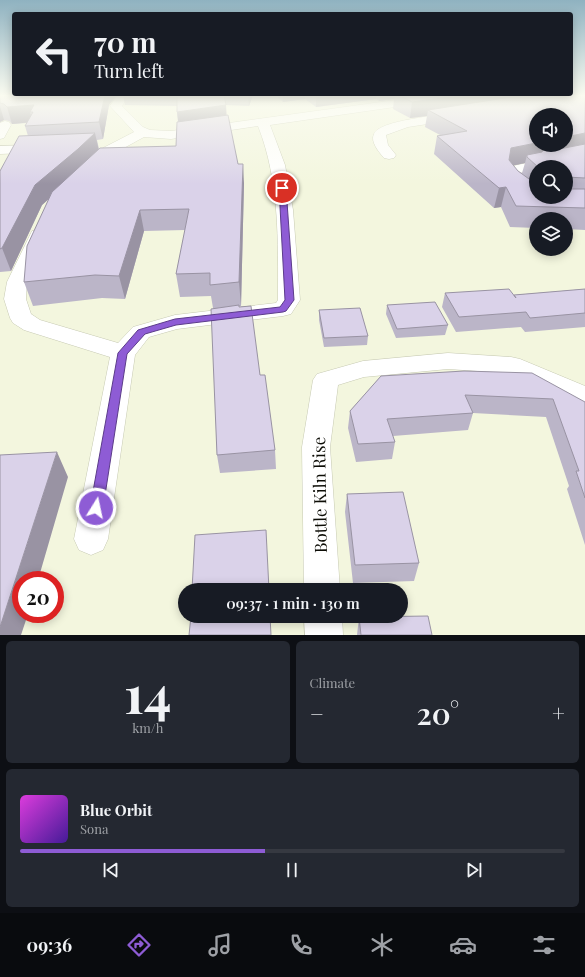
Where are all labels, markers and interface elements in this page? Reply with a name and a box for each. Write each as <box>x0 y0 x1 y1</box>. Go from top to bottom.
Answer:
text: 70 m <box>94 23 157 60</box>
icon: left <box>28 28 80 80</box>
text: Turn left <box>94 59 164 83</box>
map controls <box>529 108 573 256</box>
button: sound <box>529 108 573 152</box>
button: search <box>529 160 573 204</box>
pin <box>265 171 299 205</box>
icon: arrive <box>271 177 293 199</box>
button: layers <box>529 212 573 256</box>
street label: Bottle Kiln Rise <box>307 437 331 553</box>
position arrow <box>75 487 117 529</box>
speed limit sign: 20 <box>12 571 64 623</box>
text: 09:37 · 1 min · 130 m <box>226 593 360 613</box>
text: 14 <box>124 658 171 727</box>
text: Climate <box>310 674 355 691</box>
text: 20° <box>417 693 459 733</box>
text: − <box>310 698 324 728</box>
text: + <box>552 698 565 728</box>
text: km/h <box>132 719 163 736</box>
text: Blue Orbit <box>80 800 152 820</box>
text: Sona <box>80 820 108 837</box>
icon: previous <box>100 859 122 881</box>
icon: pause <box>281 859 303 881</box>
icon: next <box>463 859 485 881</box>
icon: directions <box>125 931 153 959</box>
icon: music <box>206 931 234 959</box>
icon: phone <box>287 931 315 959</box>
icon: climate <box>368 931 396 959</box>
icon: car <box>449 931 477 959</box>
icon: filters <box>530 931 558 959</box>
text: 09:36 <box>27 933 72 957</box>

